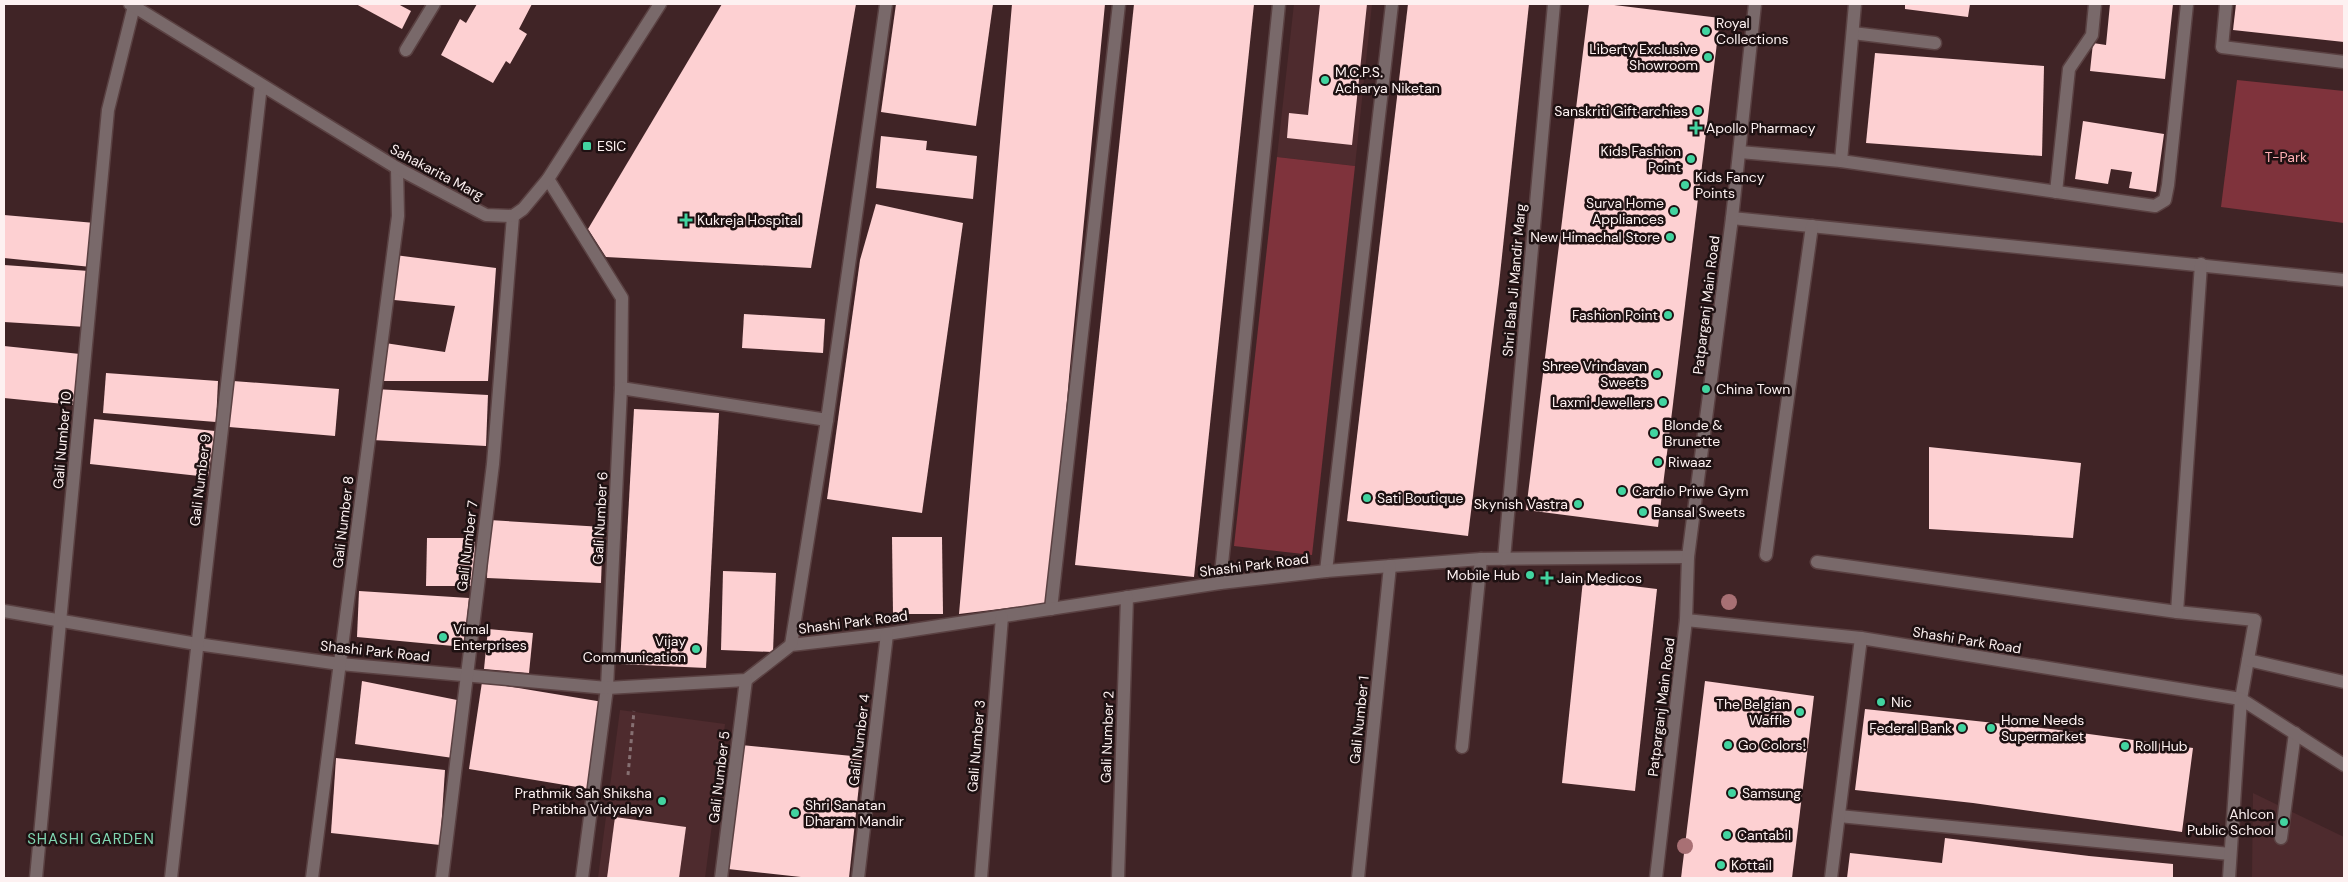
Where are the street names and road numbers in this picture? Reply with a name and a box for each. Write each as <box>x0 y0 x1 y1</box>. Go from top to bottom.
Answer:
street label: Sahakarita Marg <box>387 140 487 204</box>
street label: Shri Bala Ji Mandir Marg <box>1498 202 1530 357</box>
street label: Patparganj Main Road <box>1689 235 1723 375</box>
street label: Gali Number 10 <box>49 390 75 490</box>
street label: Gali Number 9 <box>185 433 215 527</box>
street label: Gali Number 6 <box>589 471 611 565</box>
street label: Gali Number 8 <box>328 475 358 569</box>
street label: Gali Number 7 <box>452 499 482 593</box>
street label: Shashi Park Road <box>1198 549 1310 581</box>
street label: Shashi Park Road <box>797 606 909 638</box>
street label: Shashi Park Road <box>1911 623 2023 657</box>
street label: Shashi Park Road <box>319 636 431 666</box>
street label: Patparganj Main Road <box>1644 637 1678 777</box>
street label: Gali Number 1 <box>1345 675 1373 765</box>
street label: Gali Number 2 <box>1096 691 1118 783</box>
street label: Gali Number 4 <box>844 692 874 787</box>
street label: Gali Number 3 <box>963 699 989 793</box>
street label: Gali Number 5 <box>704 730 734 824</box>

